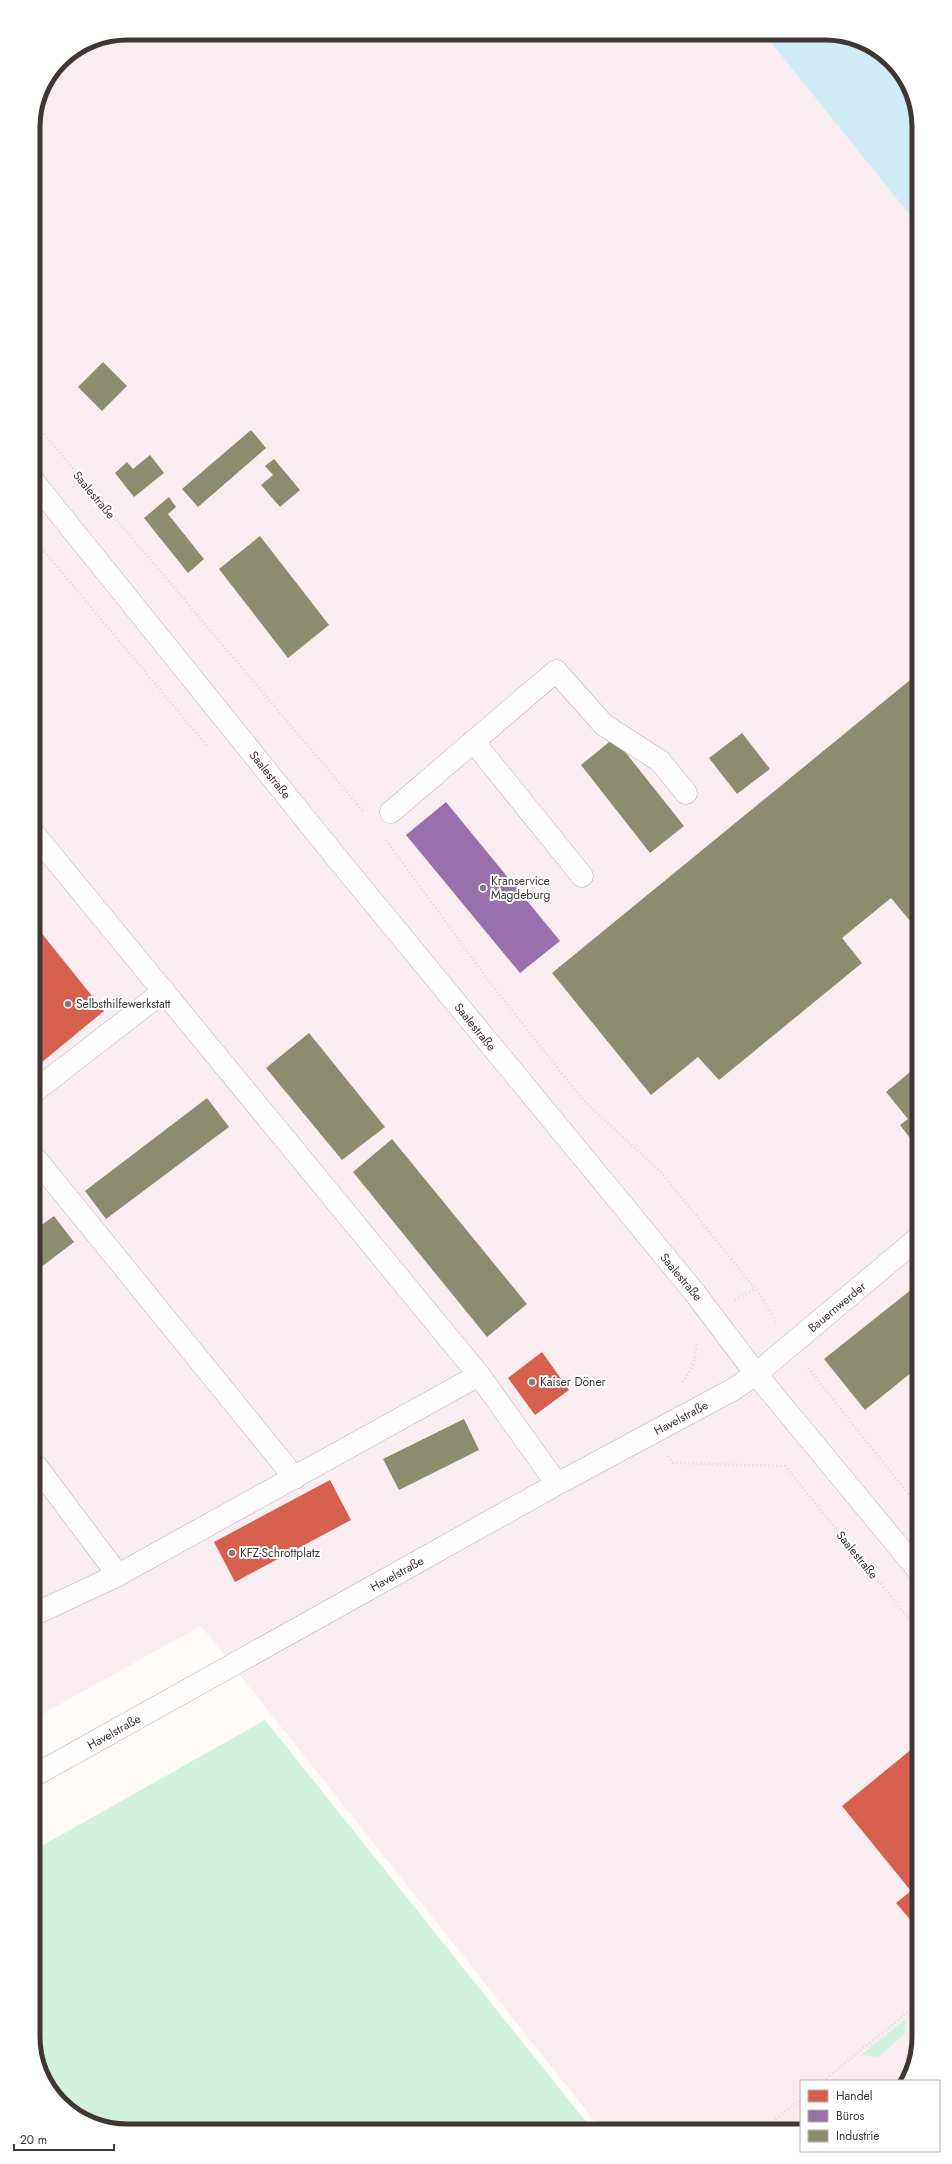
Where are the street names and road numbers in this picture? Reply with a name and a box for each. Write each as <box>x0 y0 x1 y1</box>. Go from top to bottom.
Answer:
street label: Saalestraße <box>69 467 119 523</box>
street label: Saalestraße <box>245 747 295 803</box>
street label: Saalestraße <box>450 999 500 1055</box>
street label: Saalestraße <box>656 1249 706 1305</box>
street label: Bauernwerder <box>804 1277 871 1337</box>
street label: Havelstraße <box>651 1396 711 1440</box>
street label: Saalestraße <box>832 1527 882 1583</box>
street label: Havelstraße <box>367 1552 427 1596</box>
street label: Havelstraße <box>84 1710 144 1754</box>

